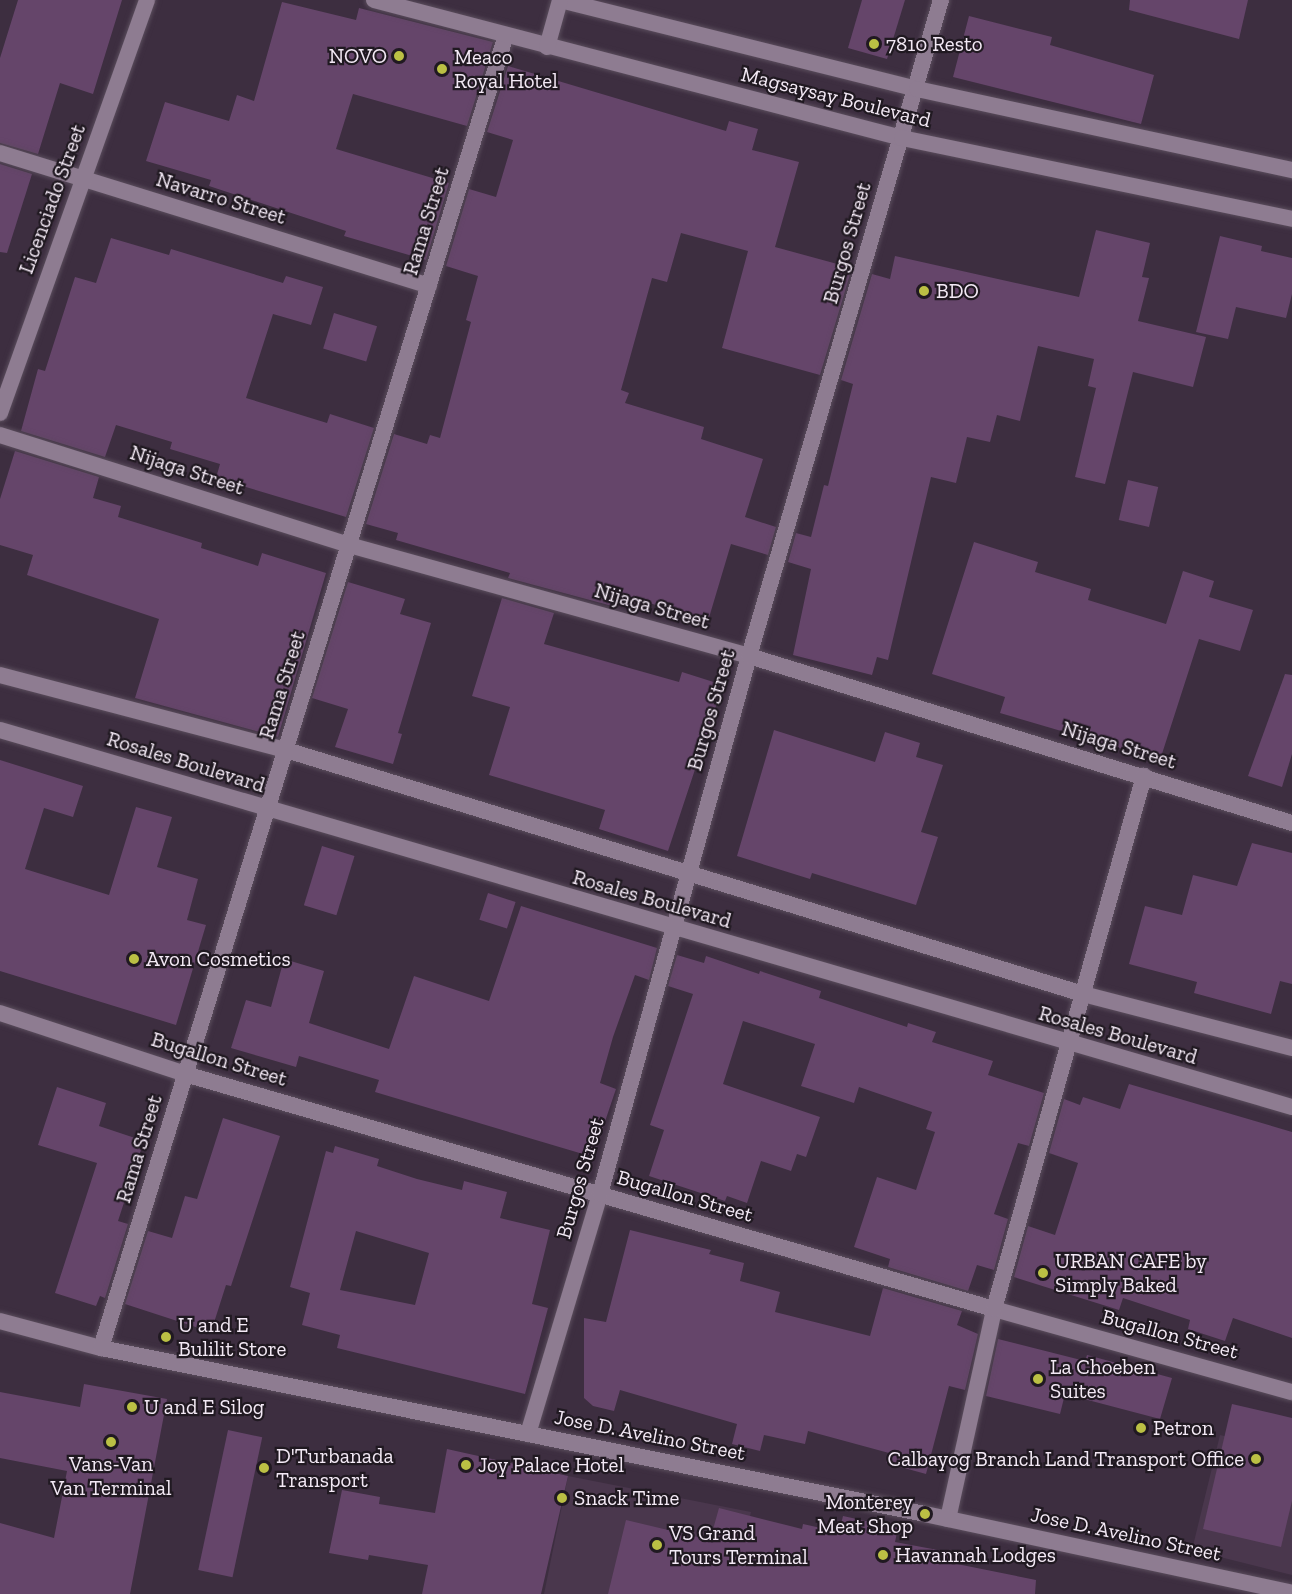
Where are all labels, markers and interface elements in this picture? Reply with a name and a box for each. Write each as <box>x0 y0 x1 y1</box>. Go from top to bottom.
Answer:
place label: 7810 Resto <box>886 31 982 57</box>
marker: 7810 Resto <box>867 37 881 51</box>
place label: NOVO <box>329 43 387 69</box>
place label: Meaco Royal Hotel <box>454 44 558 94</box>
marker: NOVO <box>392 49 406 63</box>
street label: Magsaysay Boulevard <box>738 61 934 133</box>
marker: Meaco Royal Hotel <box>435 62 449 76</box>
street label: Licenciado Street <box>13 121 91 277</box>
street label: Rama Street <box>398 164 454 278</box>
street label: Navarro Street <box>153 166 289 230</box>
street label: Burgos Street <box>818 180 876 306</box>
place label: BDO <box>936 278 979 304</box>
marker: BDO <box>917 284 931 298</box>
street label: Nijaga Street <box>127 440 247 500</box>
street label: Nijaga Street <box>592 578 712 634</box>
street label: Rama Street <box>254 628 310 742</box>
street label: Burgos Street <box>682 647 740 773</box>
street label: Nijaga Street <box>1059 716 1179 774</box>
street label: Rosales Boulevard <box>104 726 268 798</box>
street label: Rosales Boulevard <box>570 864 734 934</box>
place label: Avon Cosmetics <box>146 946 291 972</box>
marker: Avon Cosmetics <box>127 952 141 966</box>
street label: Rosales Boulevard <box>1036 1000 1200 1070</box>
street label: Bugallon Street <box>148 1026 290 1092</box>
street label: Rama Street <box>111 1092 167 1206</box>
street label: Burgos Street <box>551 1115 609 1241</box>
street label: Bugallon Street <box>614 1165 756 1227</box>
place label: URBAN CAFE by Simply Baked <box>1055 1248 1207 1298</box>
marker: URBAN CAFE by Simply Baked <box>1036 1266 1050 1280</box>
street label: Bugallon Street <box>1099 1304 1241 1364</box>
place label: U and E Bulilit Store <box>178 1312 286 1362</box>
marker: U and E Bulilit Store <box>159 1330 173 1344</box>
place label: La Choeben Suites <box>1050 1354 1155 1404</box>
marker: La Choeben Suites <box>1031 1372 1045 1386</box>
place label: U and E Silog <box>144 1394 264 1420</box>
marker: U and E Silog <box>125 1400 139 1414</box>
street label: Jose D. Avelino Street <box>552 1404 748 1466</box>
place label: Petron <box>1153 1415 1214 1441</box>
marker: Petron <box>1134 1421 1148 1435</box>
marker: Vans-Van Van Terminal <box>104 1435 118 1449</box>
place label: D'Turbanada Transport <box>276 1443 394 1493</box>
place label: Calbayog Branch Land Transport Office <box>887 1446 1244 1472</box>
place label: Vans-Van Van Terminal <box>50 1451 172 1501</box>
place label: Joy Palace Hotel <box>478 1452 625 1478</box>
marker: Calbayog Branch Land Transport Office <box>1249 1452 1263 1466</box>
marker: Joy Palace Hotel <box>459 1458 473 1472</box>
marker: D'Turbanada Transport <box>257 1461 271 1475</box>
place label: Snack Time <box>574 1485 680 1511</box>
place label: Monterey Meat Shop <box>817 1489 913 1539</box>
marker: Snack Time <box>555 1491 569 1505</box>
street label: Jose D. Avelino Street <box>1028 1501 1224 1567</box>
marker: Monterey Meat Shop <box>918 1507 932 1521</box>
place label: VS Grand Tours Terminal <box>669 1520 808 1570</box>
marker: VS Grand Tours Terminal <box>650 1538 664 1552</box>
place label: Havannah Lodges <box>895 1542 1056 1568</box>
marker: Havannah Lodges <box>876 1548 890 1562</box>

